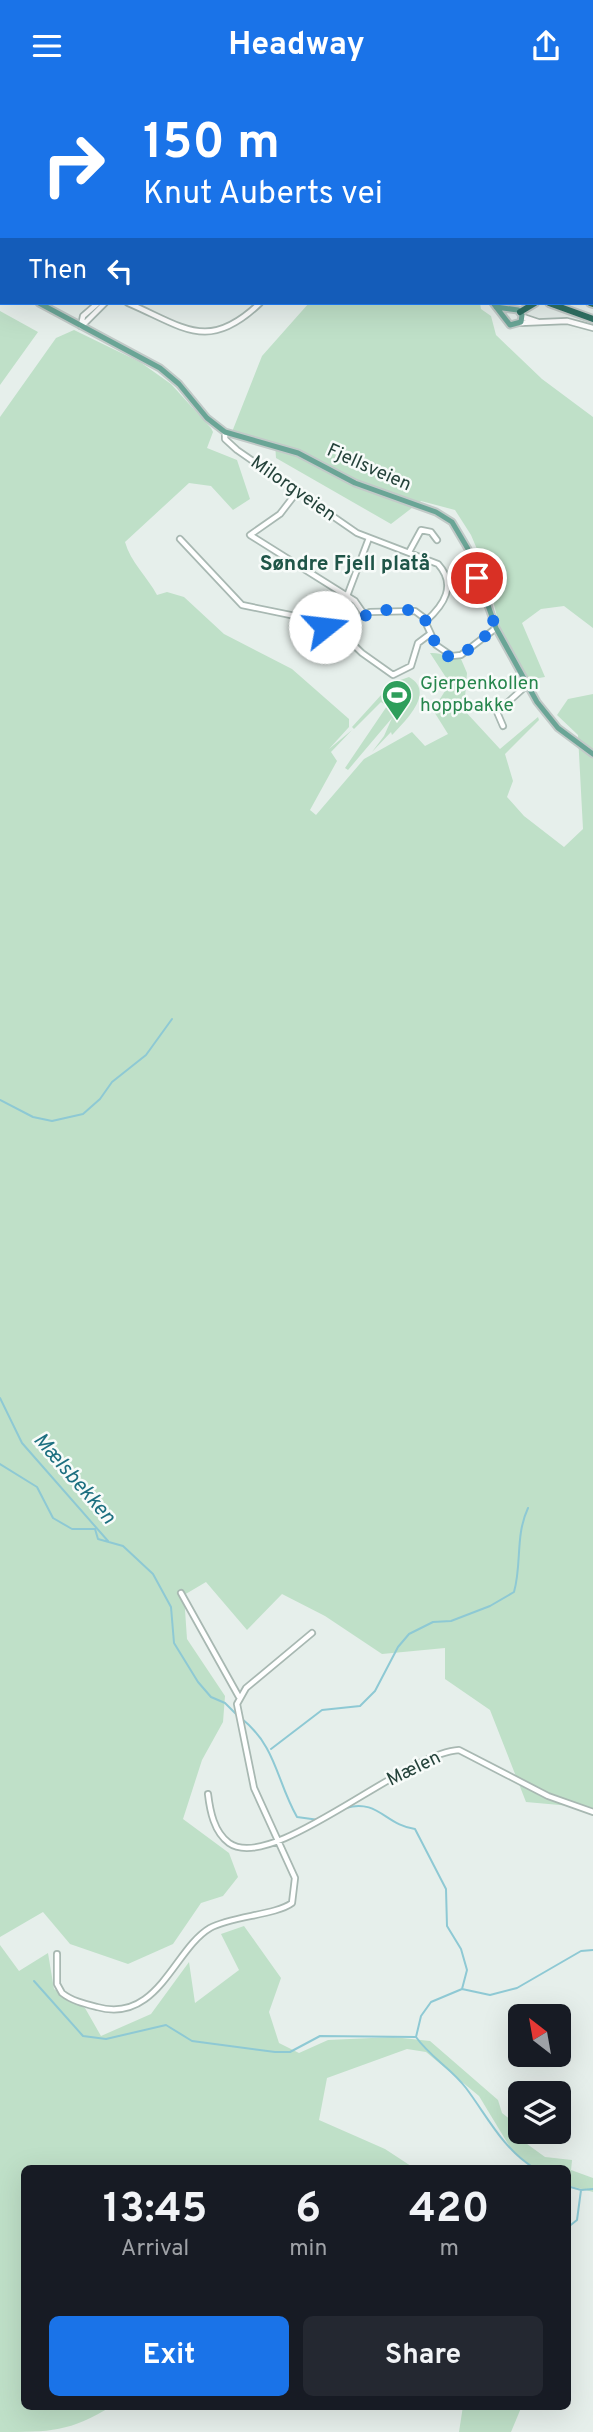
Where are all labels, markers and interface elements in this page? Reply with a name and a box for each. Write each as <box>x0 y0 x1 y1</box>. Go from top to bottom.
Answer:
text: Headway <box>228 26 365 66</box>
icon: menu <box>28 27 66 65</box>
icon: share <box>527 27 565 65</box>
text: 150 m <box>143 114 280 176</box>
icon: right <box>28 119 119 210</box>
text: Knut Auberts vei <box>143 175 383 215</box>
icon: left <box>101 252 139 290</box>
text: Then <box>28 255 87 288</box>
street label: Fjellsveien <box>323 439 415 497</box>
street label: Milorgveien <box>245 451 341 527</box>
pin <box>447 548 507 608</box>
district label: Søndre Fjell platå <box>260 551 430 578</box>
icon: arrive <box>458 559 496 597</box>
position arrow <box>288 590 362 664</box>
place label: Gjerpenkollen hoppbakke <box>420 672 539 718</box>
sports icon: Gjerpenkollen hoppbakke <box>380 678 414 722</box>
water label: Mælsbekken <box>27 1428 122 1531</box>
street label: Mælen <box>383 1746 445 1792</box>
north arrow <box>508 2004 570 2067</box>
map controls <box>508 2004 571 2144</box>
button: layers <box>508 2081 571 2144</box>
text: 13:45 <box>103 2184 207 2237</box>
text: 6 <box>295 2184 321 2237</box>
text: 420 <box>409 2184 489 2237</box>
text: Arrival <box>121 2235 189 2264</box>
text: min <box>289 2235 327 2264</box>
text: m <box>439 2235 459 2264</box>
button: Exit <box>49 2316 289 2396</box>
button: Share <box>303 2316 543 2396</box>

